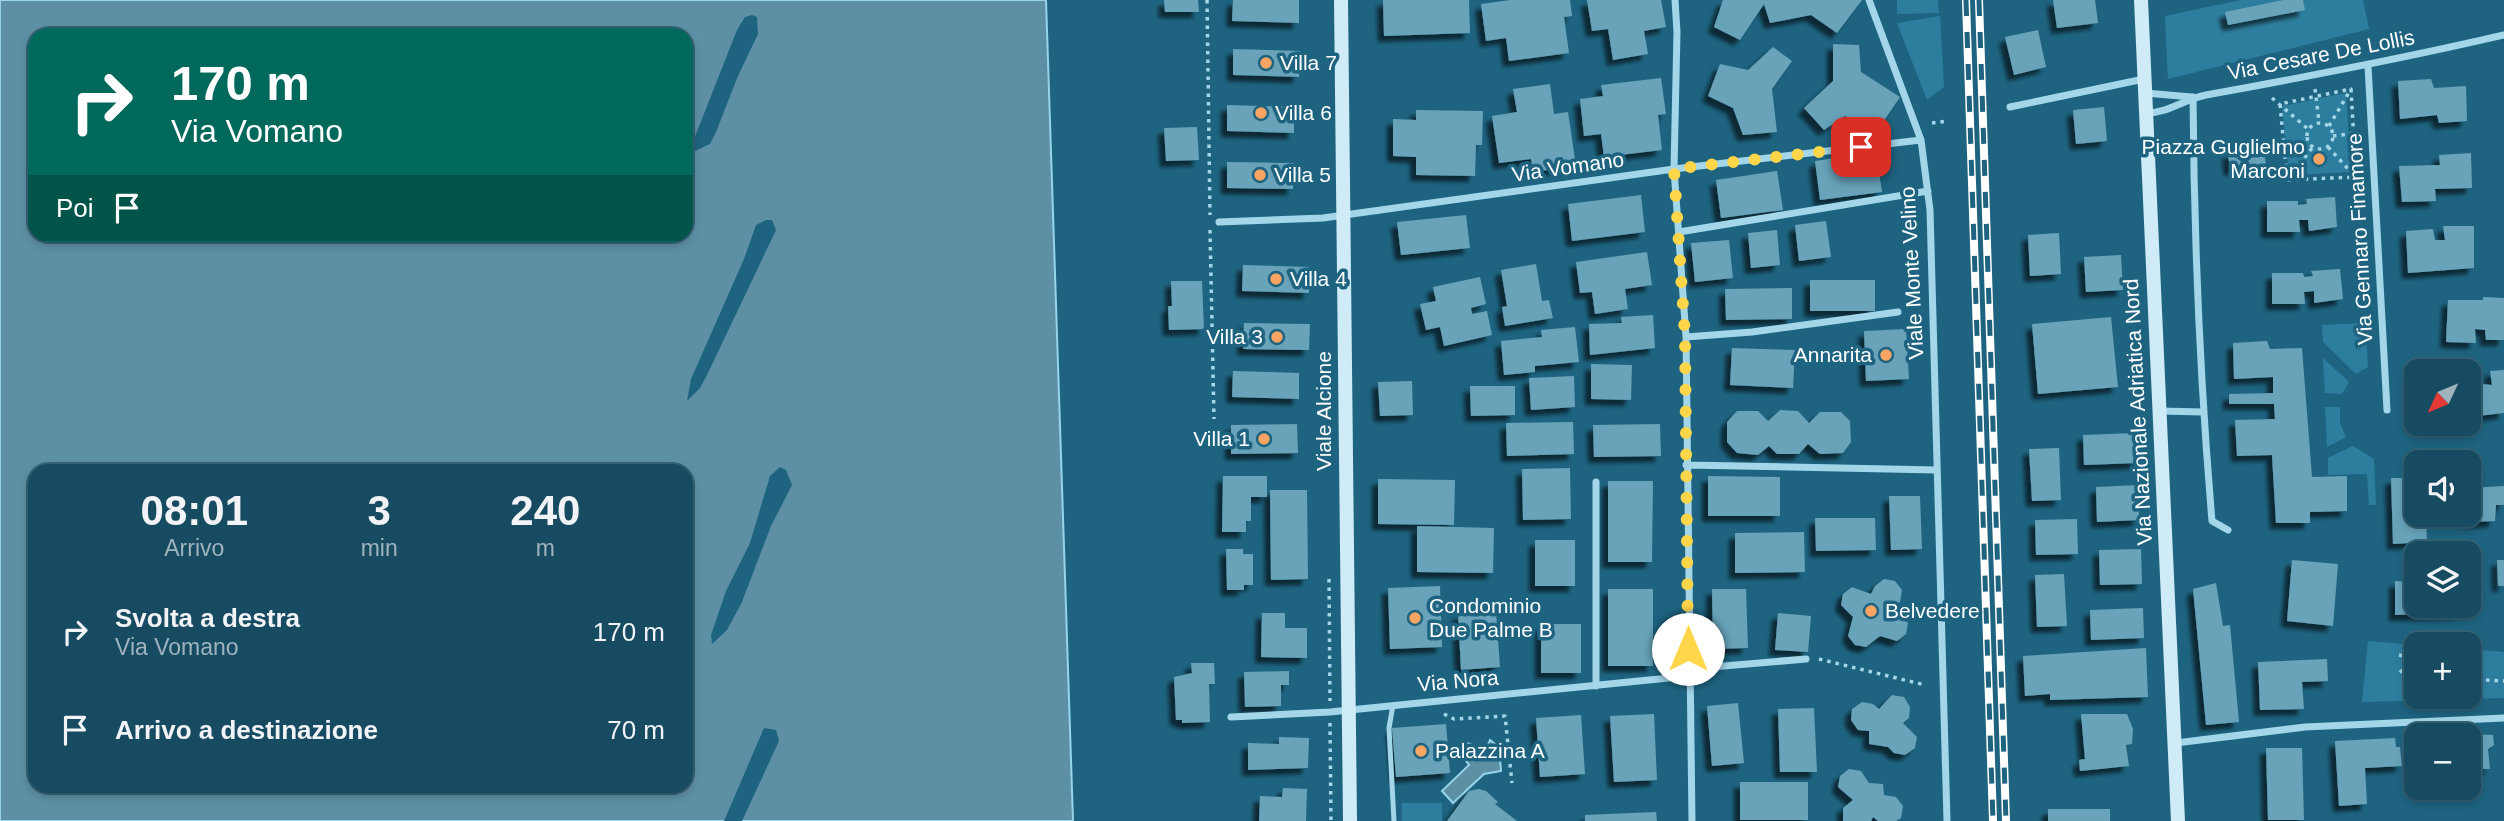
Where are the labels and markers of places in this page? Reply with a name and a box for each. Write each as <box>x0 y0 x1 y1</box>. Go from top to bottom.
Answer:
place label: Villa 7 <box>1280 51 1337 74</box>
marker: Villa 7 <box>1258 55 1274 71</box>
place label: Villa 6 <box>1275 101 1332 124</box>
marker: Villa 6 <box>1253 105 1269 121</box>
pin <box>1831 117 1891 177</box>
place label: Piazza Guglielmo Marconi <box>2142 135 2305 182</box>
marker: Piazza Guglielmo Marconi <box>2311 151 2327 167</box>
place label: Villa 5 <box>1274 163 1331 186</box>
marker: Villa 5 <box>1252 167 1268 183</box>
place label: Villa 4 <box>1290 267 1347 290</box>
marker: Villa 4 <box>1268 271 1284 287</box>
place label: Villa 3 <box>1206 325 1263 348</box>
marker: Villa 3 <box>1269 329 1285 345</box>
place label: Annarita <box>1794 343 1872 366</box>
marker: Annarita <box>1878 347 1894 363</box>
place label: Villa 1 <box>1193 427 1250 450</box>
marker: Villa 1 <box>1256 431 1272 447</box>
place label: Condominio Due Palme B <box>1429 594 1553 641</box>
place label: Belvedere <box>1885 599 1980 622</box>
marker: Belvedere <box>1863 603 1879 619</box>
marker: Condominio Due Palme B <box>1407 610 1423 626</box>
place label: Palazzina A <box>1435 739 1545 762</box>
marker: Palazzina A <box>1413 743 1429 759</box>

